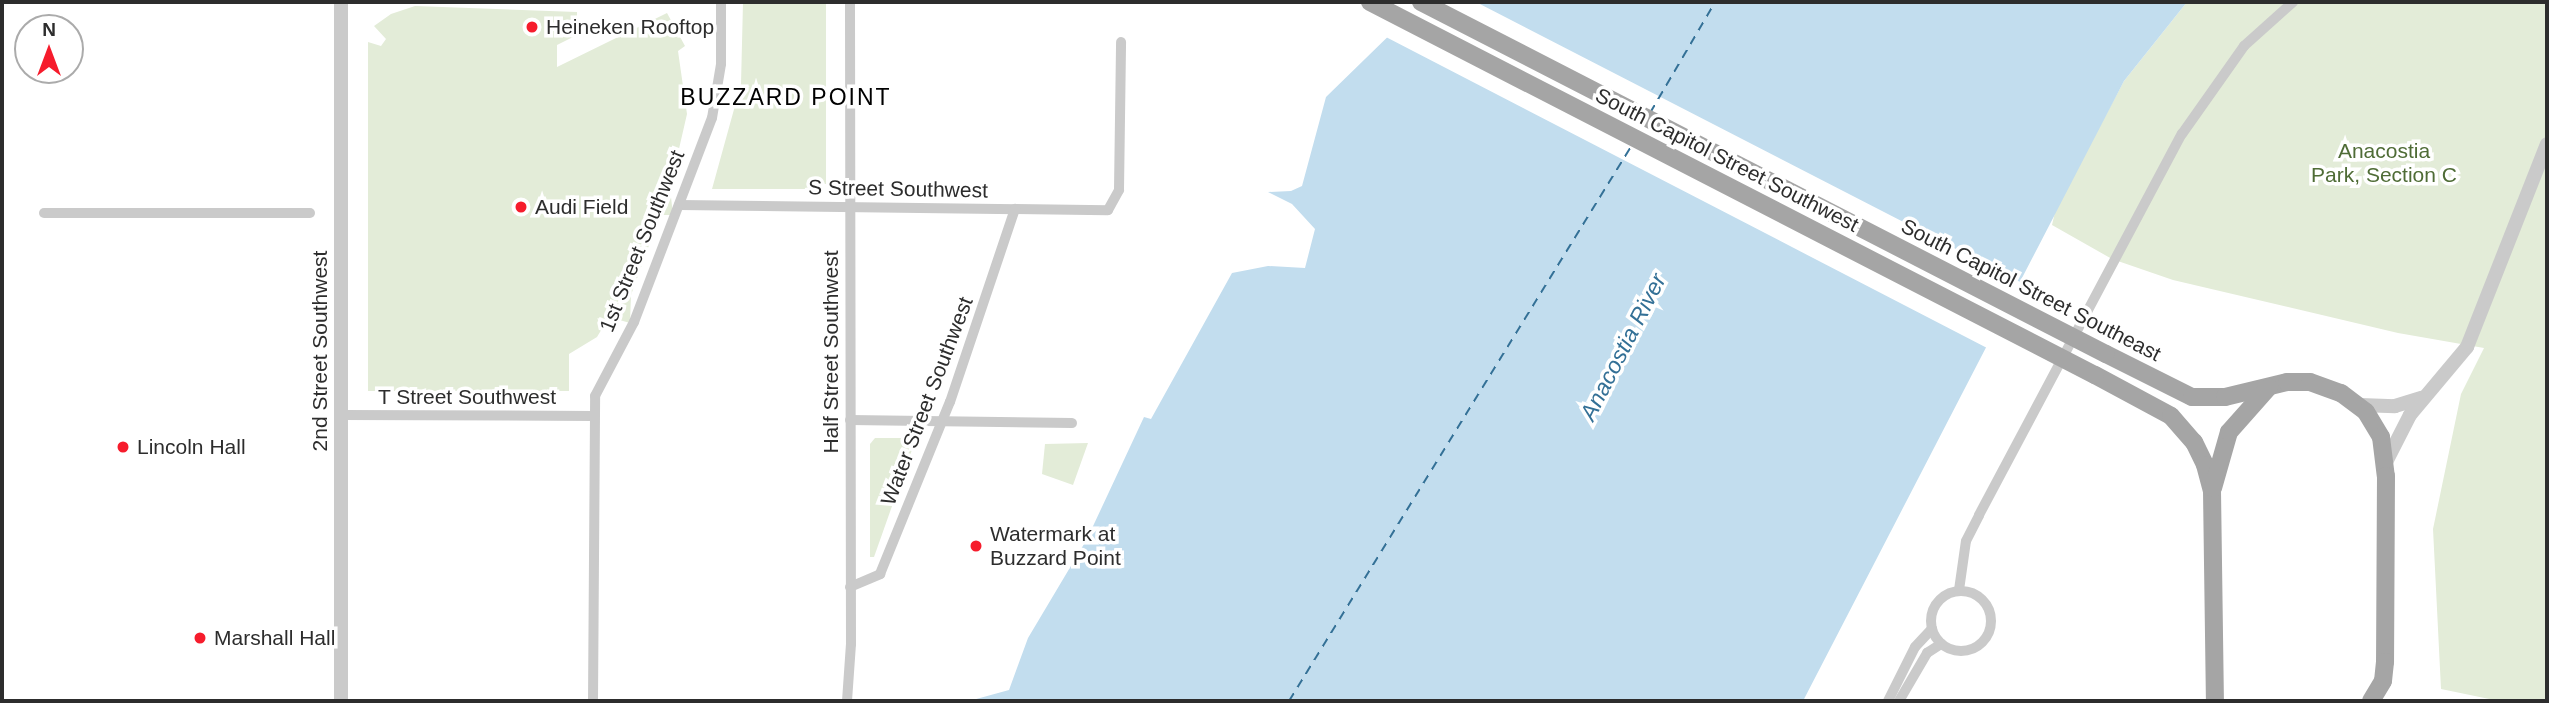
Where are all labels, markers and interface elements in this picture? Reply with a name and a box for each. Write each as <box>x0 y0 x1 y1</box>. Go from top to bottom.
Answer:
north arrow <box>14 14 84 84</box>
place label: Heineken Rooftop <box>546 14 714 40</box>
text: N <box>42 19 56 40</box>
marker: Heineken Rooftop <box>524 19 540 35</box>
district label: BUZZARD POINT <box>682 83 890 111</box>
street label: South Capitol Street Southwest <box>1591 83 1863 237</box>
park label: Anacostia Park, Section C <box>2311 138 2457 188</box>
street label: 1st Street Southwest <box>594 146 690 336</box>
street label: S Street Southwest <box>808 175 988 203</box>
place label: Audi Field <box>535 194 628 220</box>
marker: Audi Field <box>513 199 529 215</box>
street label: South Capitol Street Southeast <box>1897 213 2165 367</box>
street label: Half Street Southwest <box>818 250 844 454</box>
street label: 2nd Street Southwest <box>307 251 333 451</box>
water label: Anacostia River <box>1574 269 1672 425</box>
street label: Water Street Southwest <box>876 293 978 509</box>
street label: T Street Southwest <box>378 384 556 410</box>
place label: Lincoln Hall <box>137 434 246 460</box>
marker: Lincoln Hall <box>115 439 131 455</box>
place label: Watermark at Buzzard Point <box>990 521 1121 571</box>
marker: Watermark at Buzzard Point <box>968 538 984 554</box>
place label: Marshall Hall <box>214 625 335 651</box>
marker: Marshall Hall <box>192 630 208 646</box>

